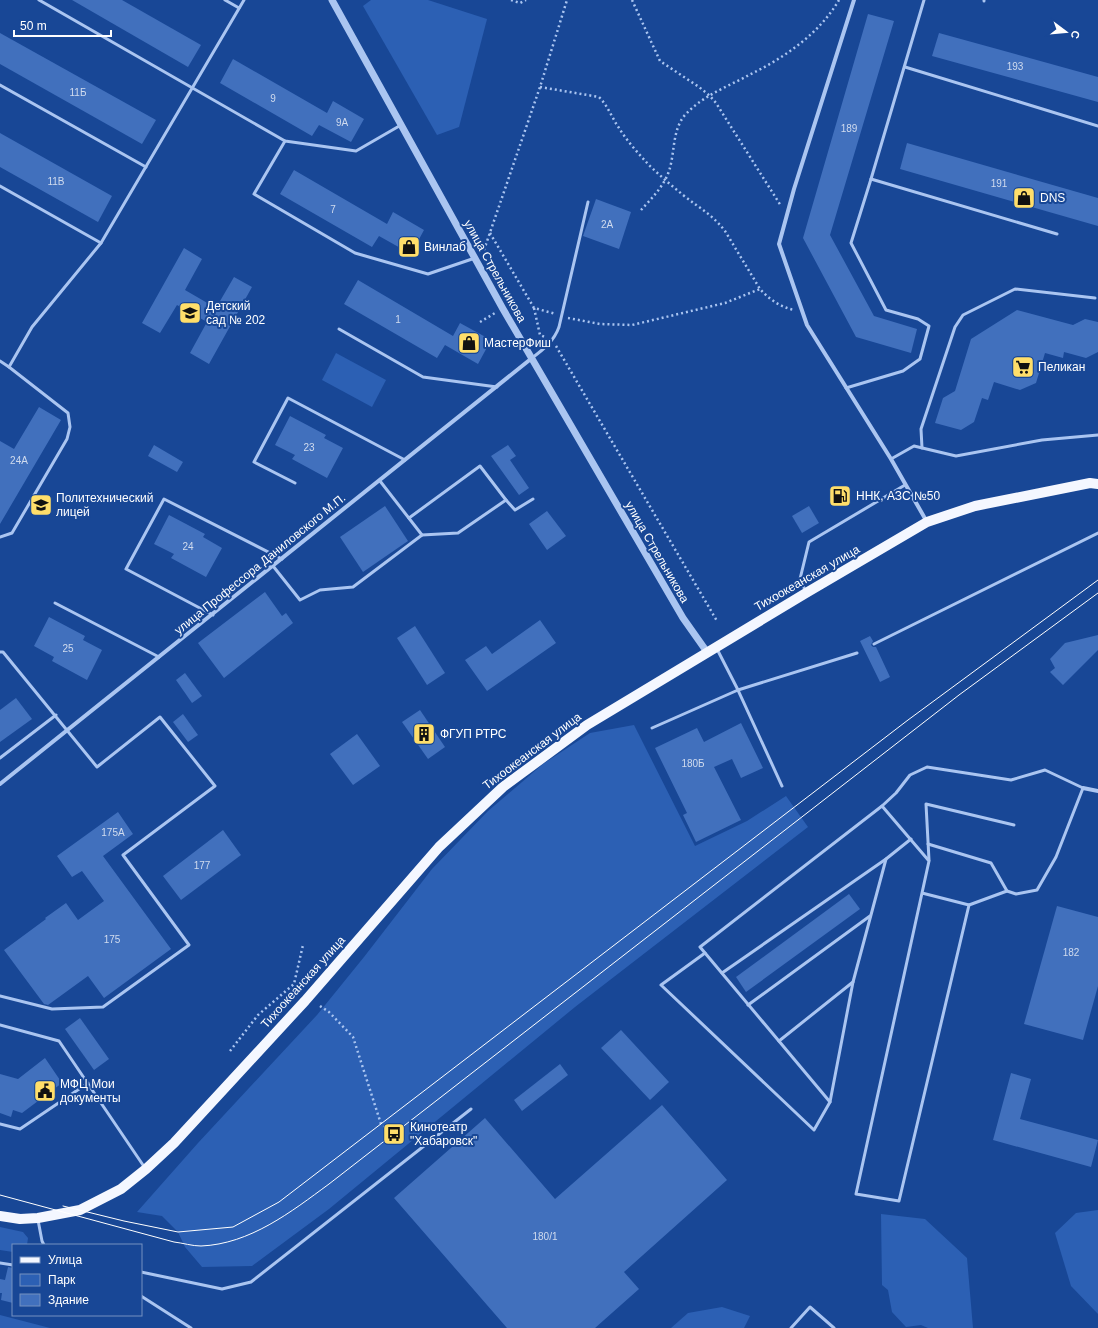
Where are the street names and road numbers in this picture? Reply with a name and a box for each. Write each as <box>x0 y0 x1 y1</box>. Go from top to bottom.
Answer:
street label: улица Стрельникова <box>461 217 529 325</box>
street label: улица Профессора Даниловского М.П. <box>172 491 348 637</box>
street label: улица Стрельникова <box>622 499 692 606</box>
street label: Тихоокеанская улица <box>752 542 862 614</box>
street label: Тихоокеанская улица <box>480 709 584 792</box>
street label: Тихоокеанская улица <box>258 933 348 1031</box>

